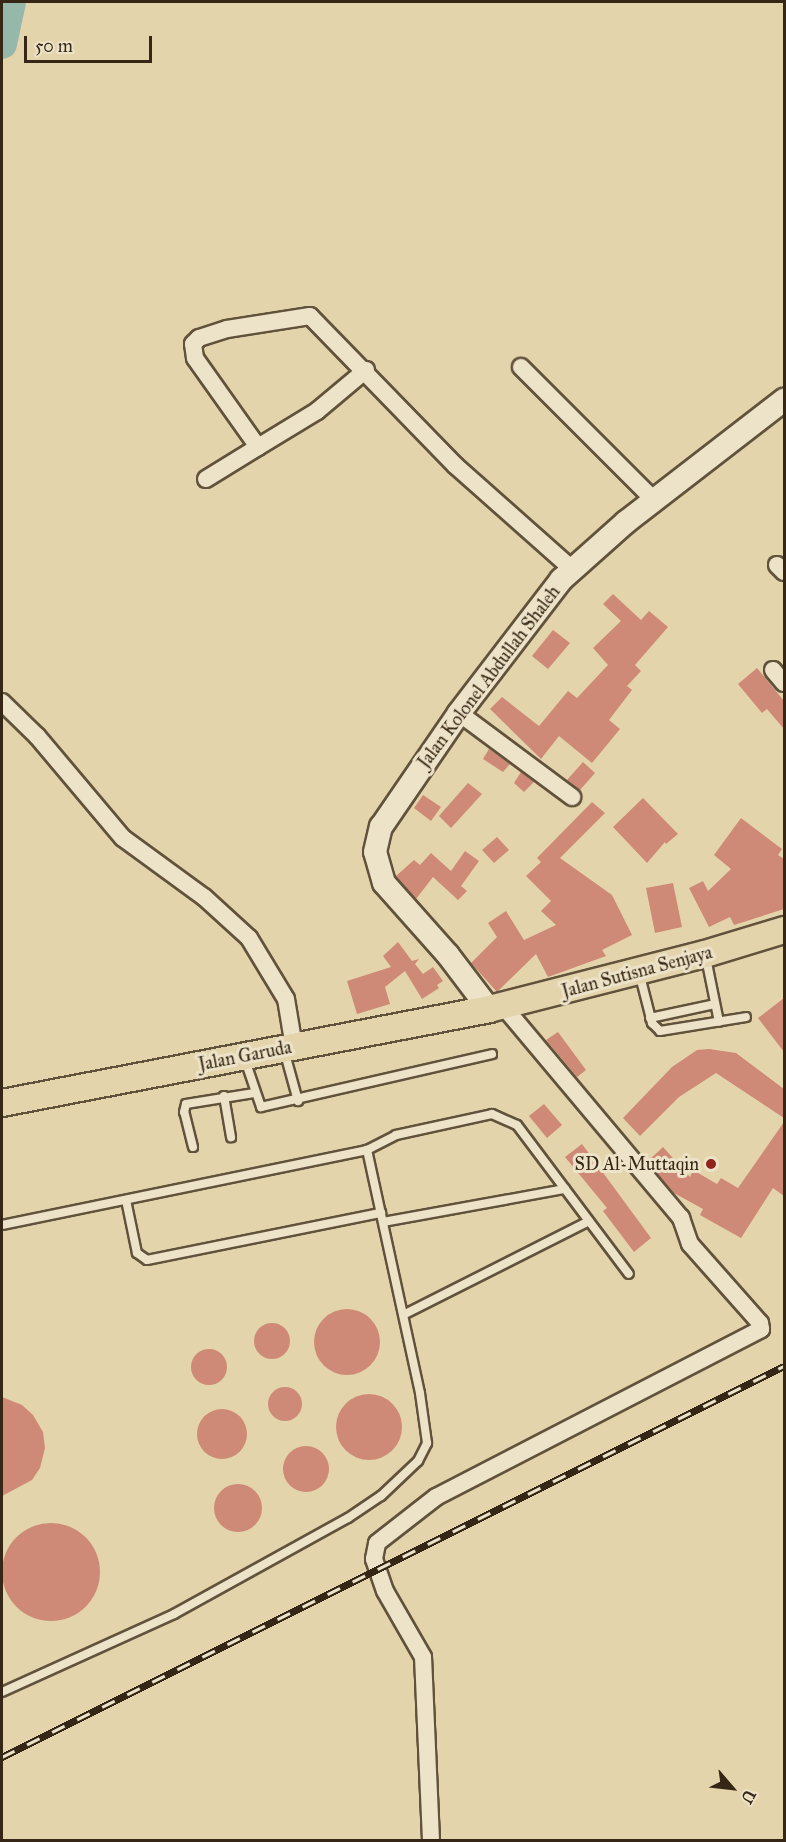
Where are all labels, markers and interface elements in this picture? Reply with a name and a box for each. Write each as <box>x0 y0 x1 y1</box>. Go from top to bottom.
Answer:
scale bar <box>27 24 154 62</box>
text: 50 m <box>35 35 73 57</box>
street label: Jalan Kolonel Abdullah Shaleh <box>413 581 565 773</box>
street label: Jalan Sutisna Senjaya <box>559 942 715 1002</box>
street label: Jalan Garuda <box>197 1036 293 1076</box>
place label: SD Al-Muttaqin <box>575 1153 699 1175</box>
marker: SD Al-Muttaqin <box>704 1157 718 1171</box>
north arrow <box>702 1758 762 1818</box>
text: U <box>737 1787 760 1807</box>

